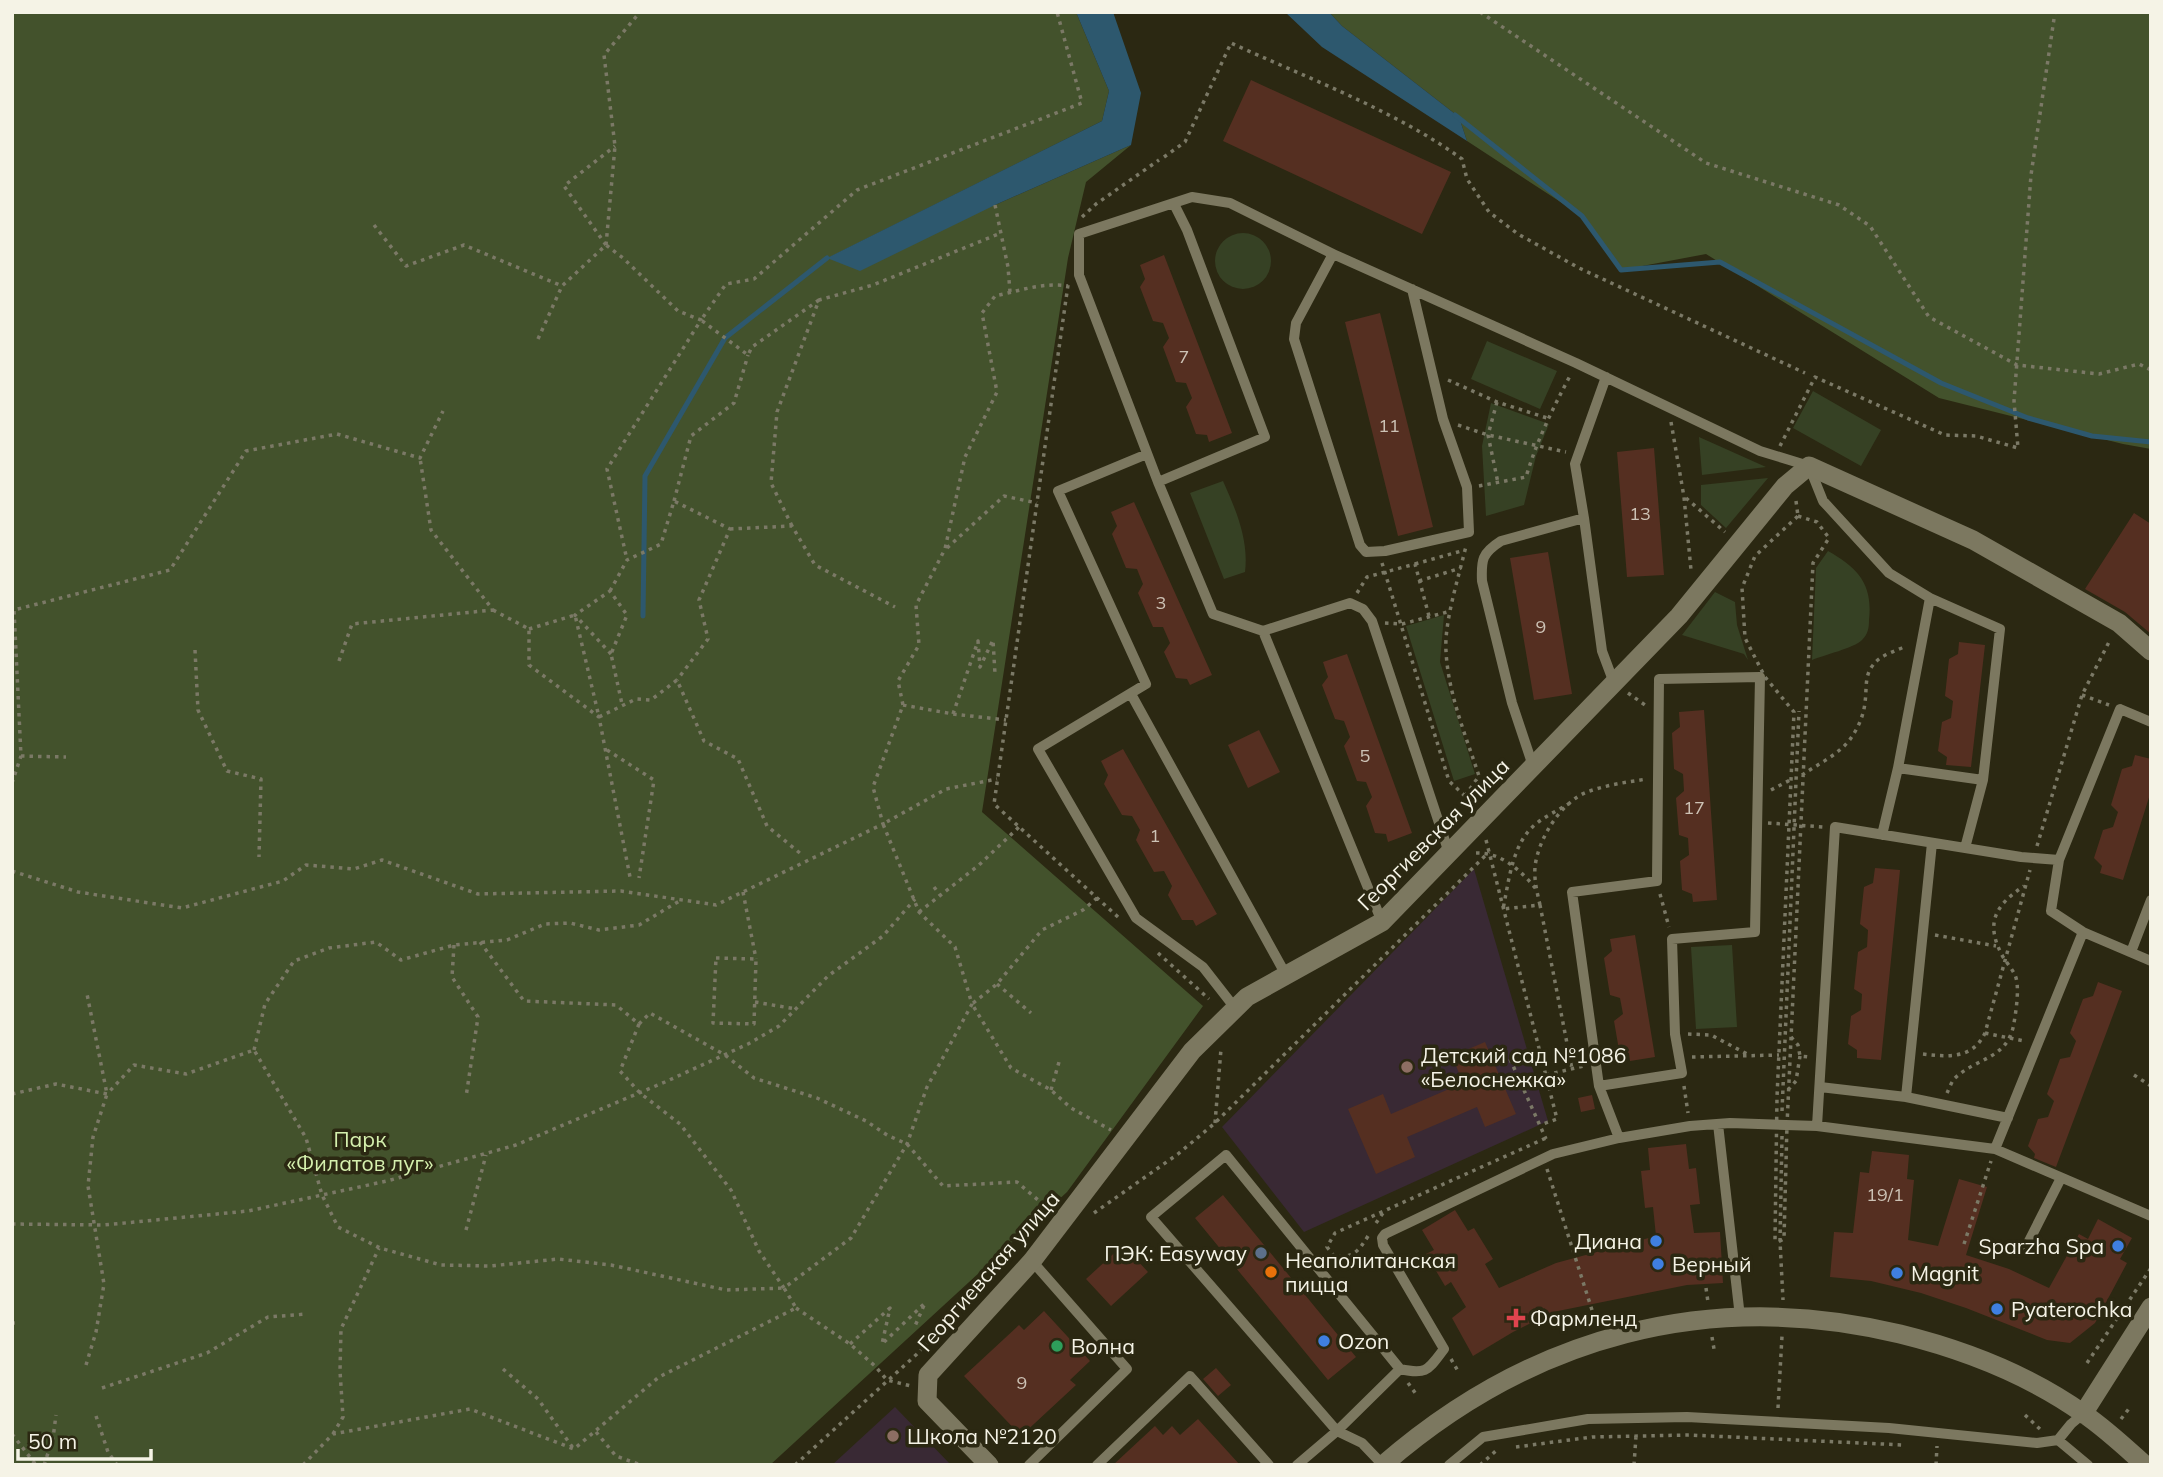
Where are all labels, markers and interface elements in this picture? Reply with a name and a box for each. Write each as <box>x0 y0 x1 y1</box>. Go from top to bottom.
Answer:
house number: 7 <box>1179 345 1189 368</box>
house number: 11 <box>1378 414 1400 437</box>
house number: 13 <box>1629 502 1651 525</box>
house number: 3 <box>1156 591 1166 614</box>
house number: 9 <box>1536 615 1546 638</box>
house number: 5 <box>1360 744 1371 767</box>
street label: Георгиевская улица <box>1352 753 1514 915</box>
house number: 17 <box>1683 796 1705 819</box>
house number: 1 <box>1150 824 1160 847</box>
place label: Детский сад №1086 «Белоснежка» <box>1421 1042 1626 1092</box>
marker: Детский сад №1086 «Белоснежка» <box>1399 1059 1415 1075</box>
park label: Парк «Филатов луг» <box>287 1126 433 1176</box>
house number: 19/1 <box>1866 1183 1904 1206</box>
street label: Георгиевская улица <box>911 1186 1065 1356</box>
place label: Диана <box>1574 1228 1642 1254</box>
marker: Диана <box>1648 1233 1664 1249</box>
place label: Sparzha Spa <box>1978 1233 2104 1259</box>
marker: Sparzha Spa <box>2110 1238 2126 1254</box>
place label: ПЭК: Easyway <box>1104 1240 1247 1266</box>
marker: ПЭК: Easyway <box>1253 1245 1269 1261</box>
place label: Неаполитанская пицца <box>1285 1247 1456 1297</box>
place label: Верный <box>1672 1251 1751 1277</box>
marker: Верный <box>1650 1256 1666 1272</box>
place label: Magnit <box>1911 1260 1979 1286</box>
marker: Неаполитанская пицца <box>1263 1264 1279 1280</box>
marker: Magnit <box>1889 1265 1905 1281</box>
place label: Pyaterochka <box>2011 1296 2132 1322</box>
marker: Pyaterochka <box>1989 1301 2005 1317</box>
place label: Фармленд <box>1530 1305 1637 1331</box>
marker: Фармленд <box>1508 1310 1524 1326</box>
place label: Ozon <box>1338 1328 1389 1354</box>
place label: Волна <box>1071 1333 1135 1359</box>
marker: Ozon <box>1316 1333 1332 1349</box>
marker: Волна <box>1049 1338 1065 1354</box>
house number: 9 <box>1017 1371 1027 1394</box>
scale bar <box>18 1418 150 1462</box>
place label: Школа №2120 <box>907 1423 1057 1449</box>
text: 50 m <box>28 1428 77 1454</box>
marker: Школа №2120 <box>885 1428 901 1444</box>

